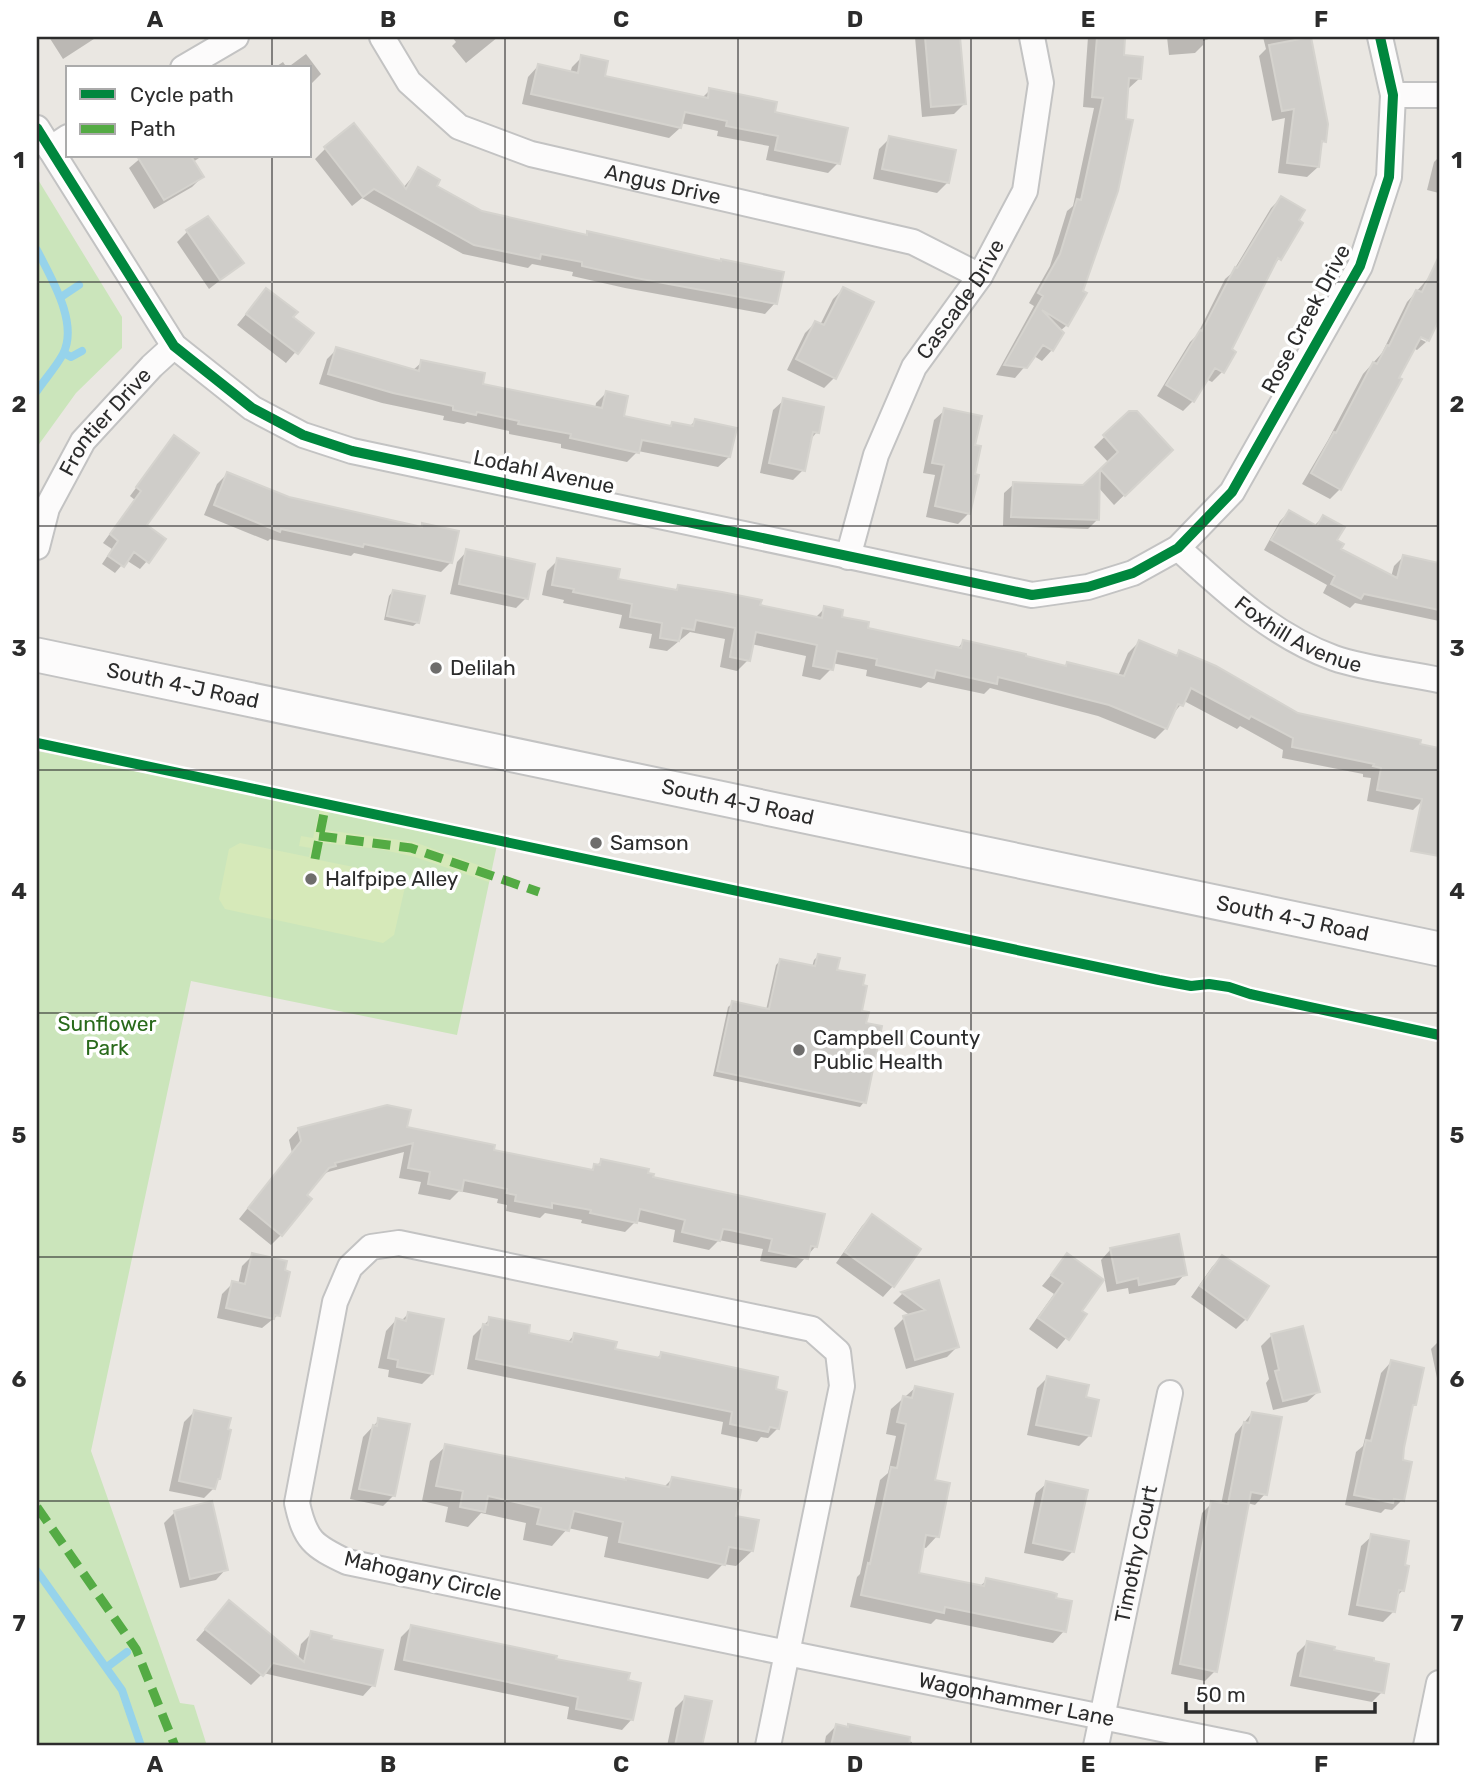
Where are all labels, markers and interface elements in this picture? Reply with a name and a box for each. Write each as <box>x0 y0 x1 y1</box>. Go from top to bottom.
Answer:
text: A <box>147 5 164 33</box>
text: B <box>380 5 396 33</box>
text: C <box>613 5 629 33</box>
text: D <box>847 5 863 33</box>
text: E <box>1081 5 1095 33</box>
text: F <box>1314 5 1328 33</box>
legend <box>66 66 312 158</box>
text: Cycle path <box>130 82 234 107</box>
text: Path <box>130 116 176 141</box>
text: 1 <box>13 146 25 174</box>
text: 1 <box>1451 146 1463 174</box>
street label: Angus Drive <box>602 158 724 209</box>
street label: Cascade Drive <box>911 235 1009 364</box>
street label: Rose Creek Drive <box>1256 240 1355 397</box>
street label: Frontier Drive <box>54 362 156 480</box>
text: 2 <box>12 390 26 418</box>
text: 2 <box>1450 390 1464 418</box>
street label: Lodahl Avenue <box>471 444 617 499</box>
street label: Foxhill Avenue <box>1230 590 1364 677</box>
text: 3 <box>11 634 27 662</box>
text: 3 <box>1449 634 1465 662</box>
place label: Delilah <box>450 655 516 680</box>
street label: South 4-J Road <box>104 657 261 713</box>
marker: Delilah <box>428 660 444 676</box>
street label: South 4-J Road <box>659 773 816 830</box>
place label: Samson <box>610 830 689 855</box>
marker: Samson <box>588 835 604 851</box>
place label: Halfpipe Alley <box>325 866 459 891</box>
marker: Halfpipe Alley <box>303 871 319 887</box>
text: 4 <box>11 877 27 905</box>
text: 4 <box>1449 877 1465 905</box>
street label: South 4-J Road <box>1214 890 1371 946</box>
park label: Sunflower Park <box>58 1011 156 1060</box>
place label: Campbell County Public Health <box>813 1025 981 1074</box>
marker: Campbell County Public Health <box>791 1042 807 1058</box>
text: 5 <box>12 1121 27 1149</box>
text: 5 <box>1450 1121 1465 1149</box>
text: 6 <box>12 1365 27 1393</box>
text: 6 <box>1450 1365 1465 1393</box>
street label: Timothy Court <box>1109 1483 1162 1625</box>
street label: Mahogany Circle <box>342 1545 504 1606</box>
text: 7 <box>12 1609 26 1637</box>
text: 7 <box>1450 1609 1464 1637</box>
street label: Wagonhammer Lane <box>916 1667 1117 1731</box>
scale bar <box>1186 1671 1374 1715</box>
text: 50 m <box>1196 1682 1246 1707</box>
text: A <box>147 1750 164 1778</box>
text: B <box>380 1750 396 1778</box>
text: C <box>613 1750 629 1778</box>
text: D <box>847 1750 863 1778</box>
text: E <box>1081 1750 1095 1778</box>
text: F <box>1314 1750 1328 1778</box>

